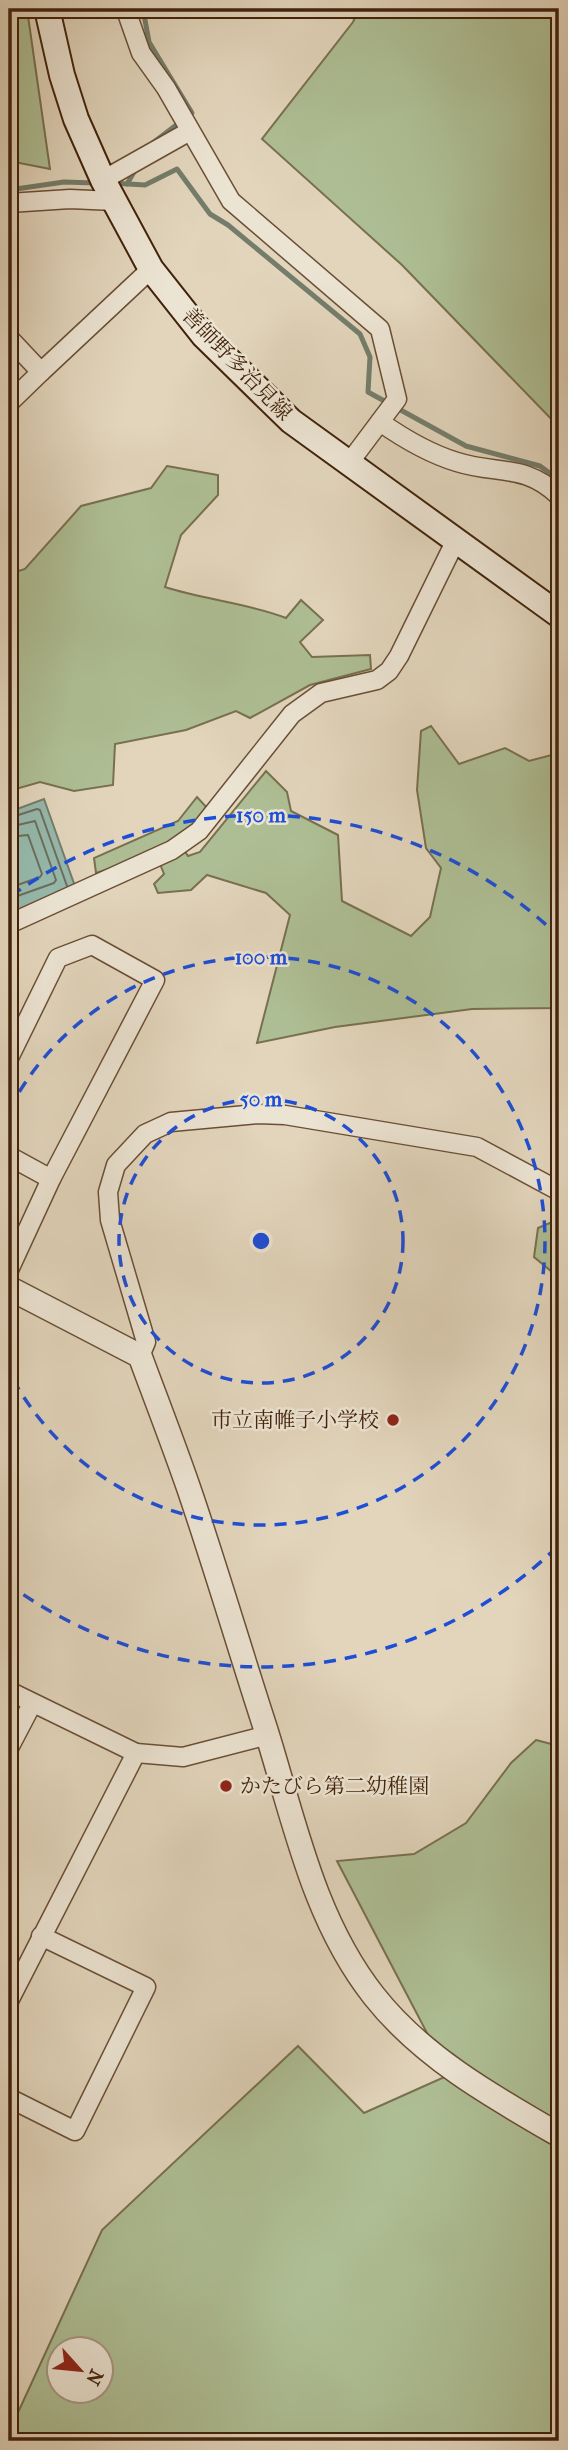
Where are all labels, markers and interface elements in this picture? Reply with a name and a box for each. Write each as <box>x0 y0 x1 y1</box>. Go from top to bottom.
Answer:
street label: 善師野多治見線 <box>177 303 297 425</box>
text: 150 m <box>236 803 287 827</box>
text: 100 m <box>235 945 288 969</box>
text: 50 m <box>240 1087 283 1111</box>
centre of rings <box>249 1229 273 1253</box>
place label: 市立南帷子小学校 <box>211 1408 379 1432</box>
marker: 市立南帷子小学校 <box>385 1412 401 1428</box>
place label: かたびら第二幼稚園 <box>240 1774 429 1798</box>
marker: かたびら第二幼稚園 <box>218 1778 234 1794</box>
north arrow <box>46 2334 116 2404</box>
text: N <box>81 2366 107 2389</box>

